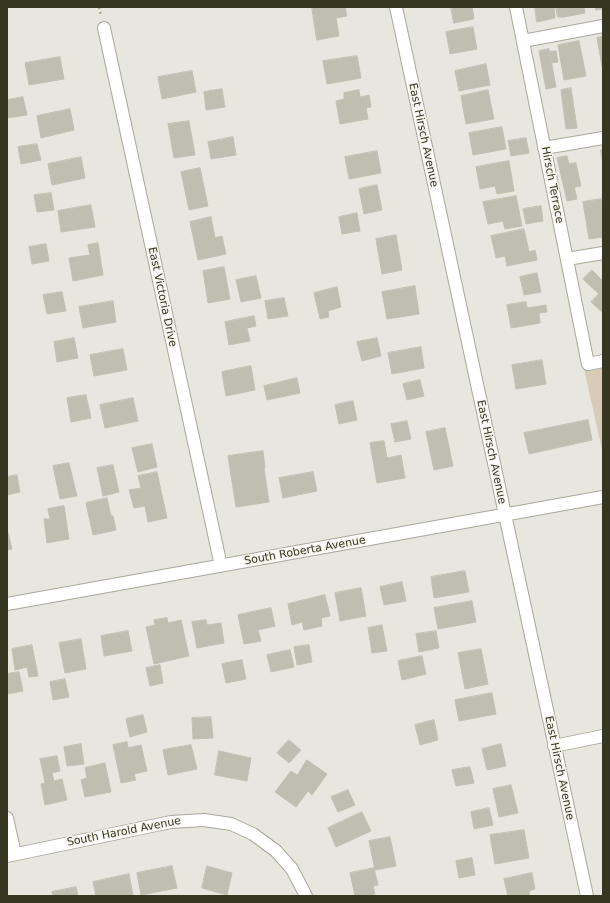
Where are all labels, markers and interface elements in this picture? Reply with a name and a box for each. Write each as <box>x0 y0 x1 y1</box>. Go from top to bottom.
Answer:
street label: East Hirsch Avenue <box>406 82 440 188</box>
street label: Hirsch Terrace <box>538 145 566 225</box>
street label: East Victoria Drive <box>145 246 179 348</box>
street label: East Hirsch Avenue <box>474 399 508 505</box>
street label: South Roberta Avenue <box>243 534 367 568</box>
street label: East Hirsch Avenue <box>542 715 576 821</box>
street label: South Harold Avenue <box>66 814 182 850</box>

